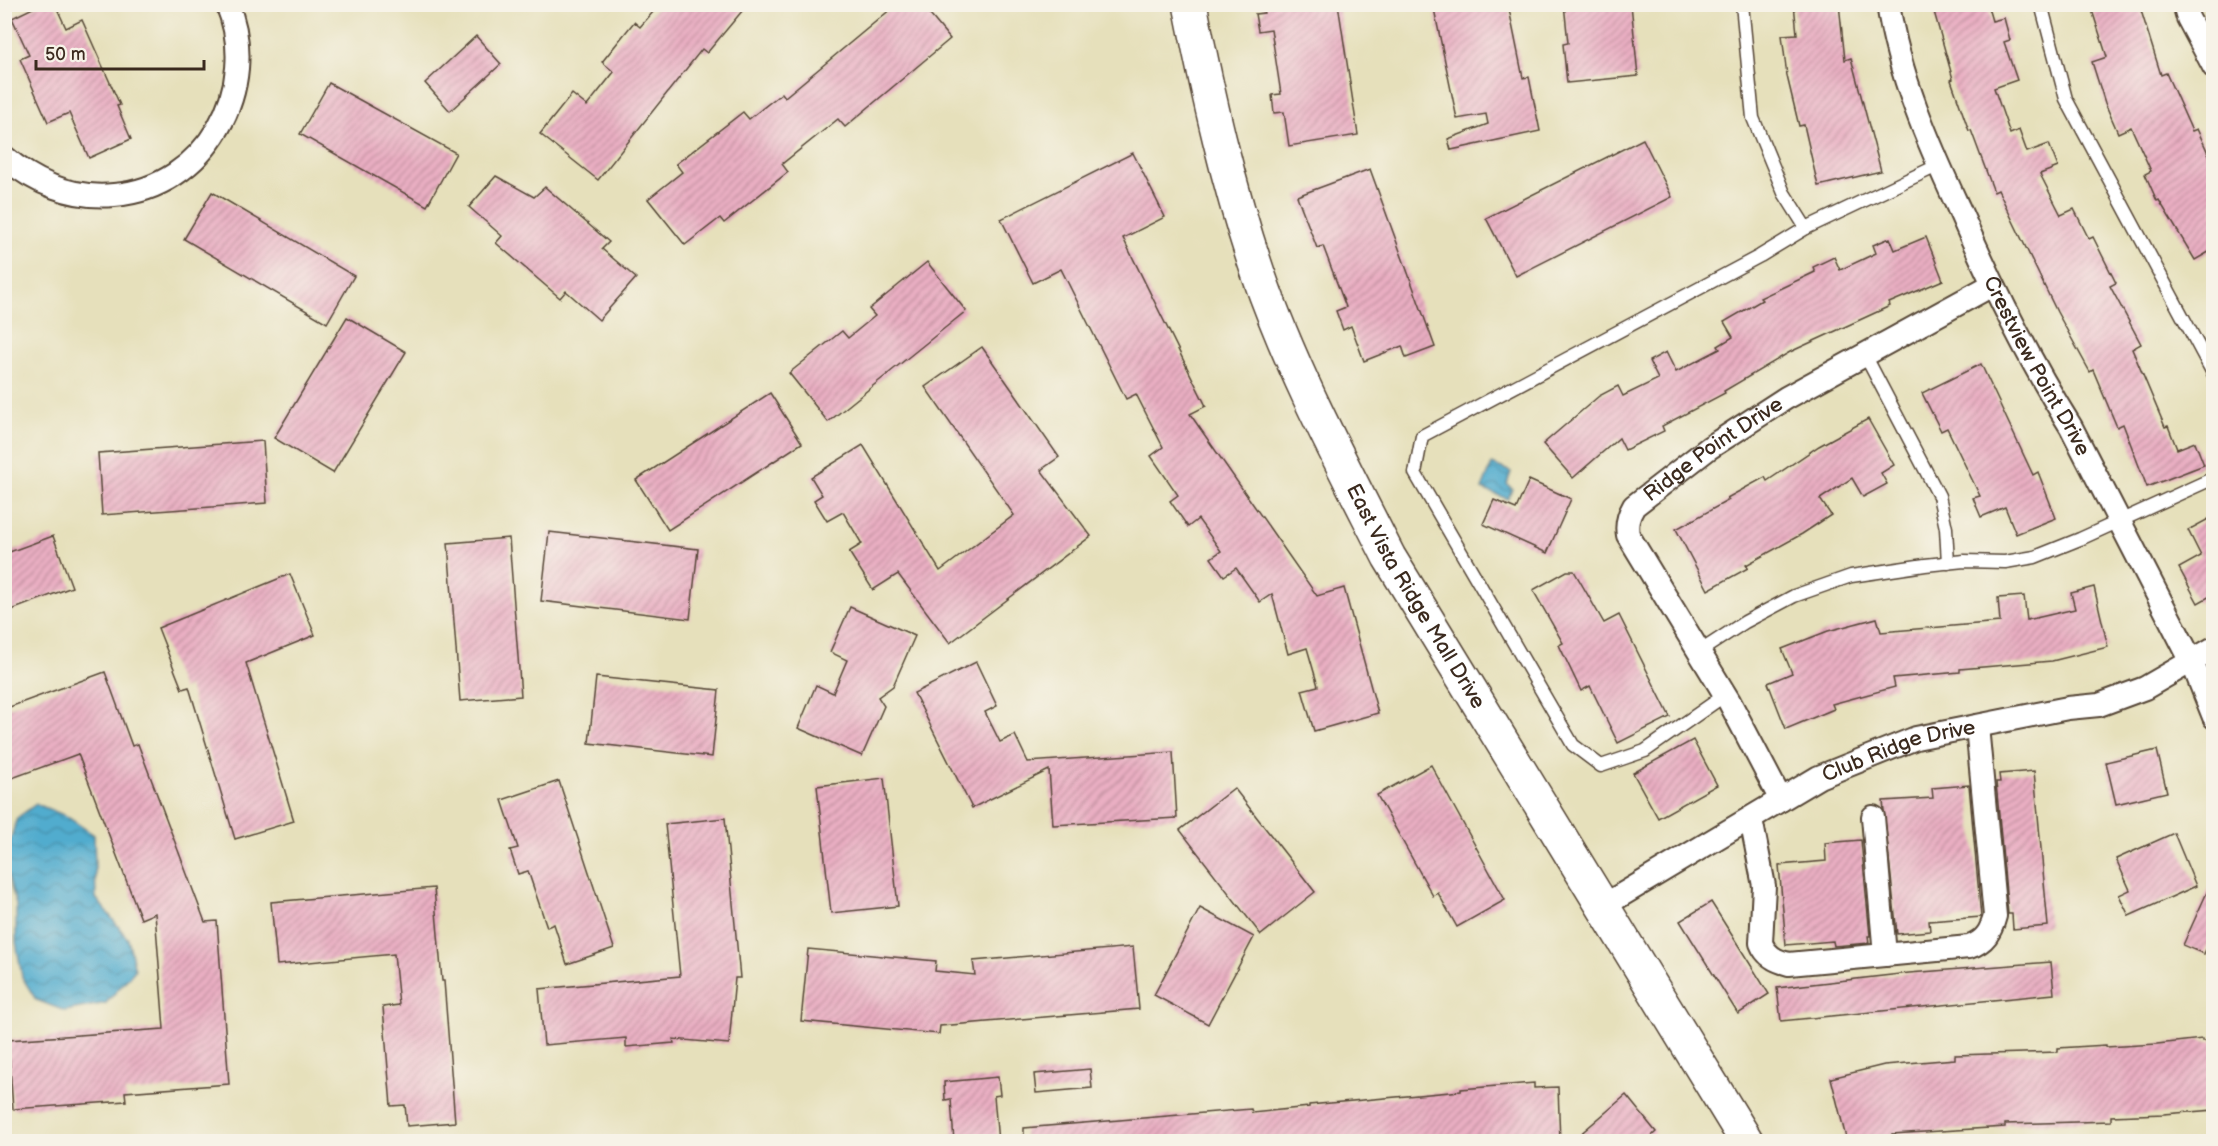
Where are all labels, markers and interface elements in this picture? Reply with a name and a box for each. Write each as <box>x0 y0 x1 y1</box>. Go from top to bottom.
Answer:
scale bar <box>36 33 204 71</box>
text: 50 m <box>45 44 86 65</box>
street label: Crestview Point Drive <box>1978 272 2096 460</box>
street label: Ridge Point Drive <box>1639 392 1787 507</box>
street label: East Vista Ridge Mall Drive <box>1341 480 1491 713</box>
street label: Club Ridge Drive <box>1818 715 1977 787</box>

